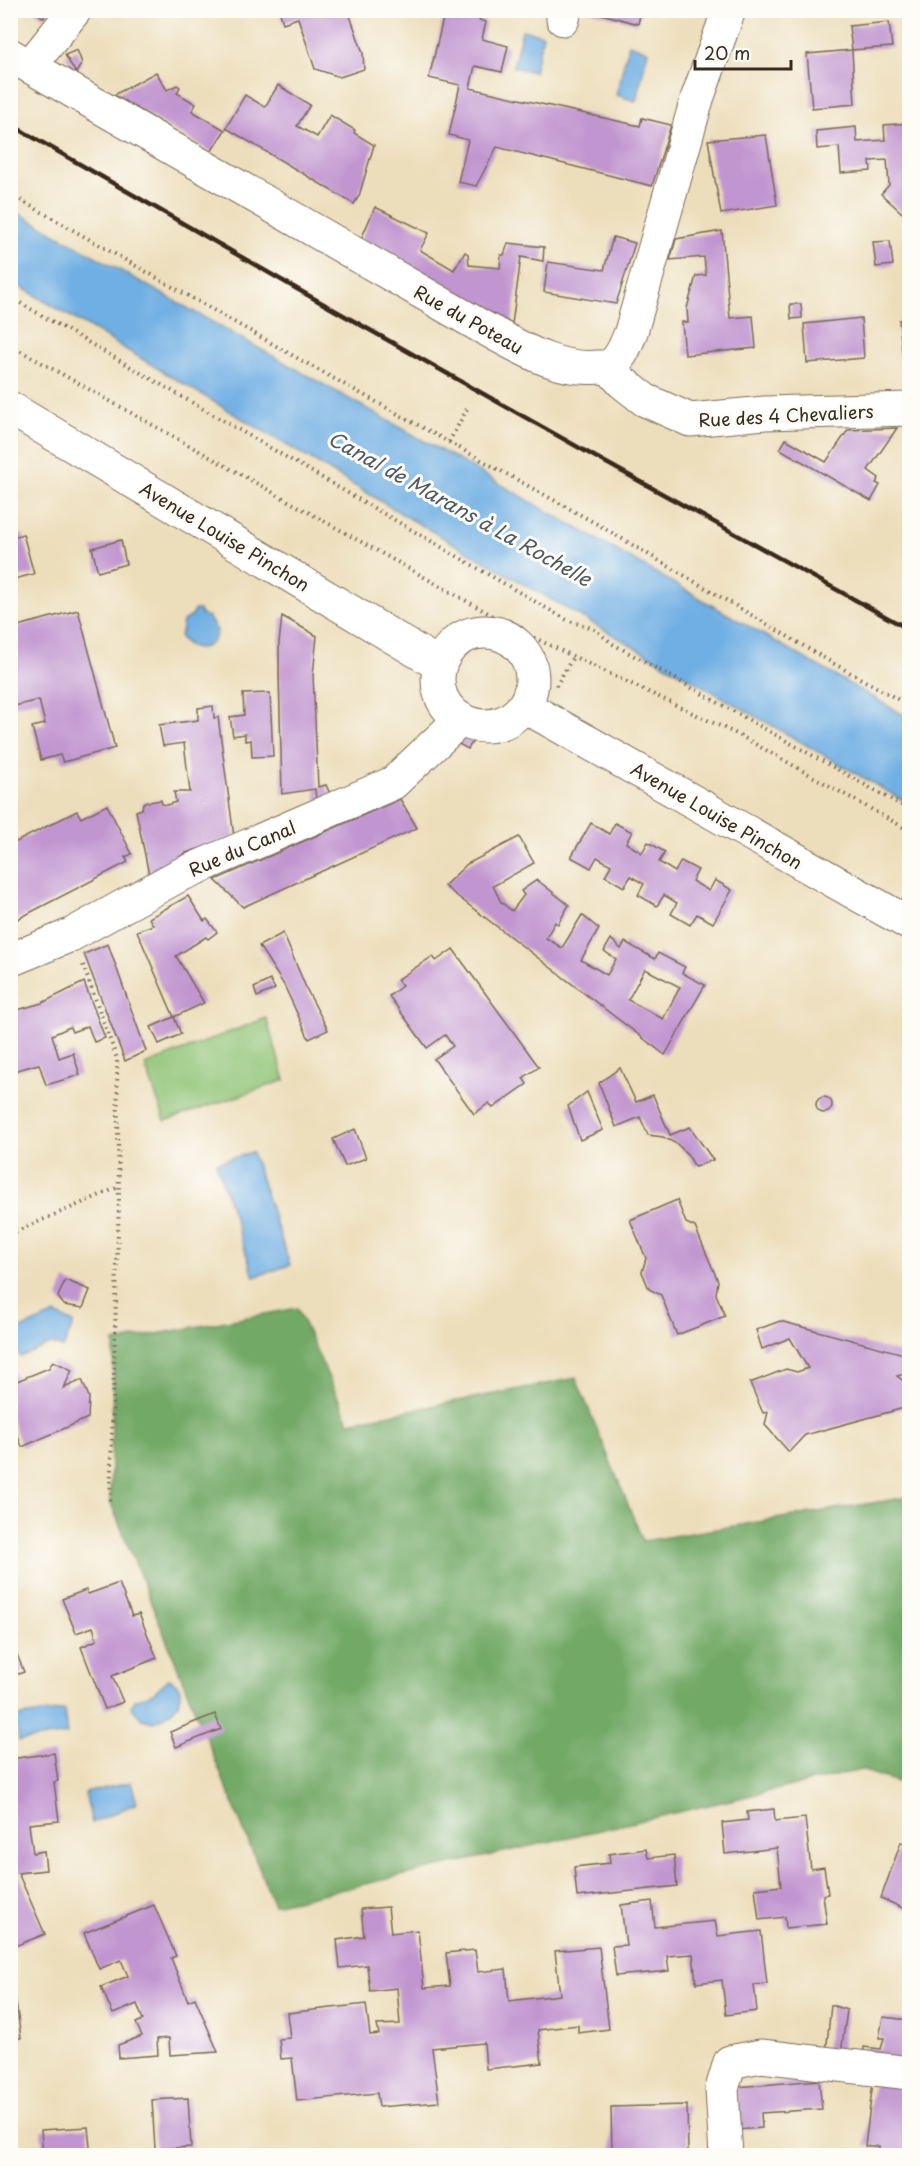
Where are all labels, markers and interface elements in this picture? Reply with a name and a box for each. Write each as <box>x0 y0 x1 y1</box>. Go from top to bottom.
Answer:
scale bar <box>695 33 791 71</box>
text: 20 m <box>704 39 750 66</box>
street label: Rue du Poteau <box>409 278 529 360</box>
street label: Rue des 4 Chevaliers <box>698 397 874 433</box>
water label: Canal de Marans à La Rochelle <box>323 423 598 594</box>
street label: Avenue Louise Pinchon <box>135 474 315 598</box>
street label: Avenue Louise Pinchon <box>626 755 808 875</box>
street label: Rue du Canal <box>184 813 300 883</box>

